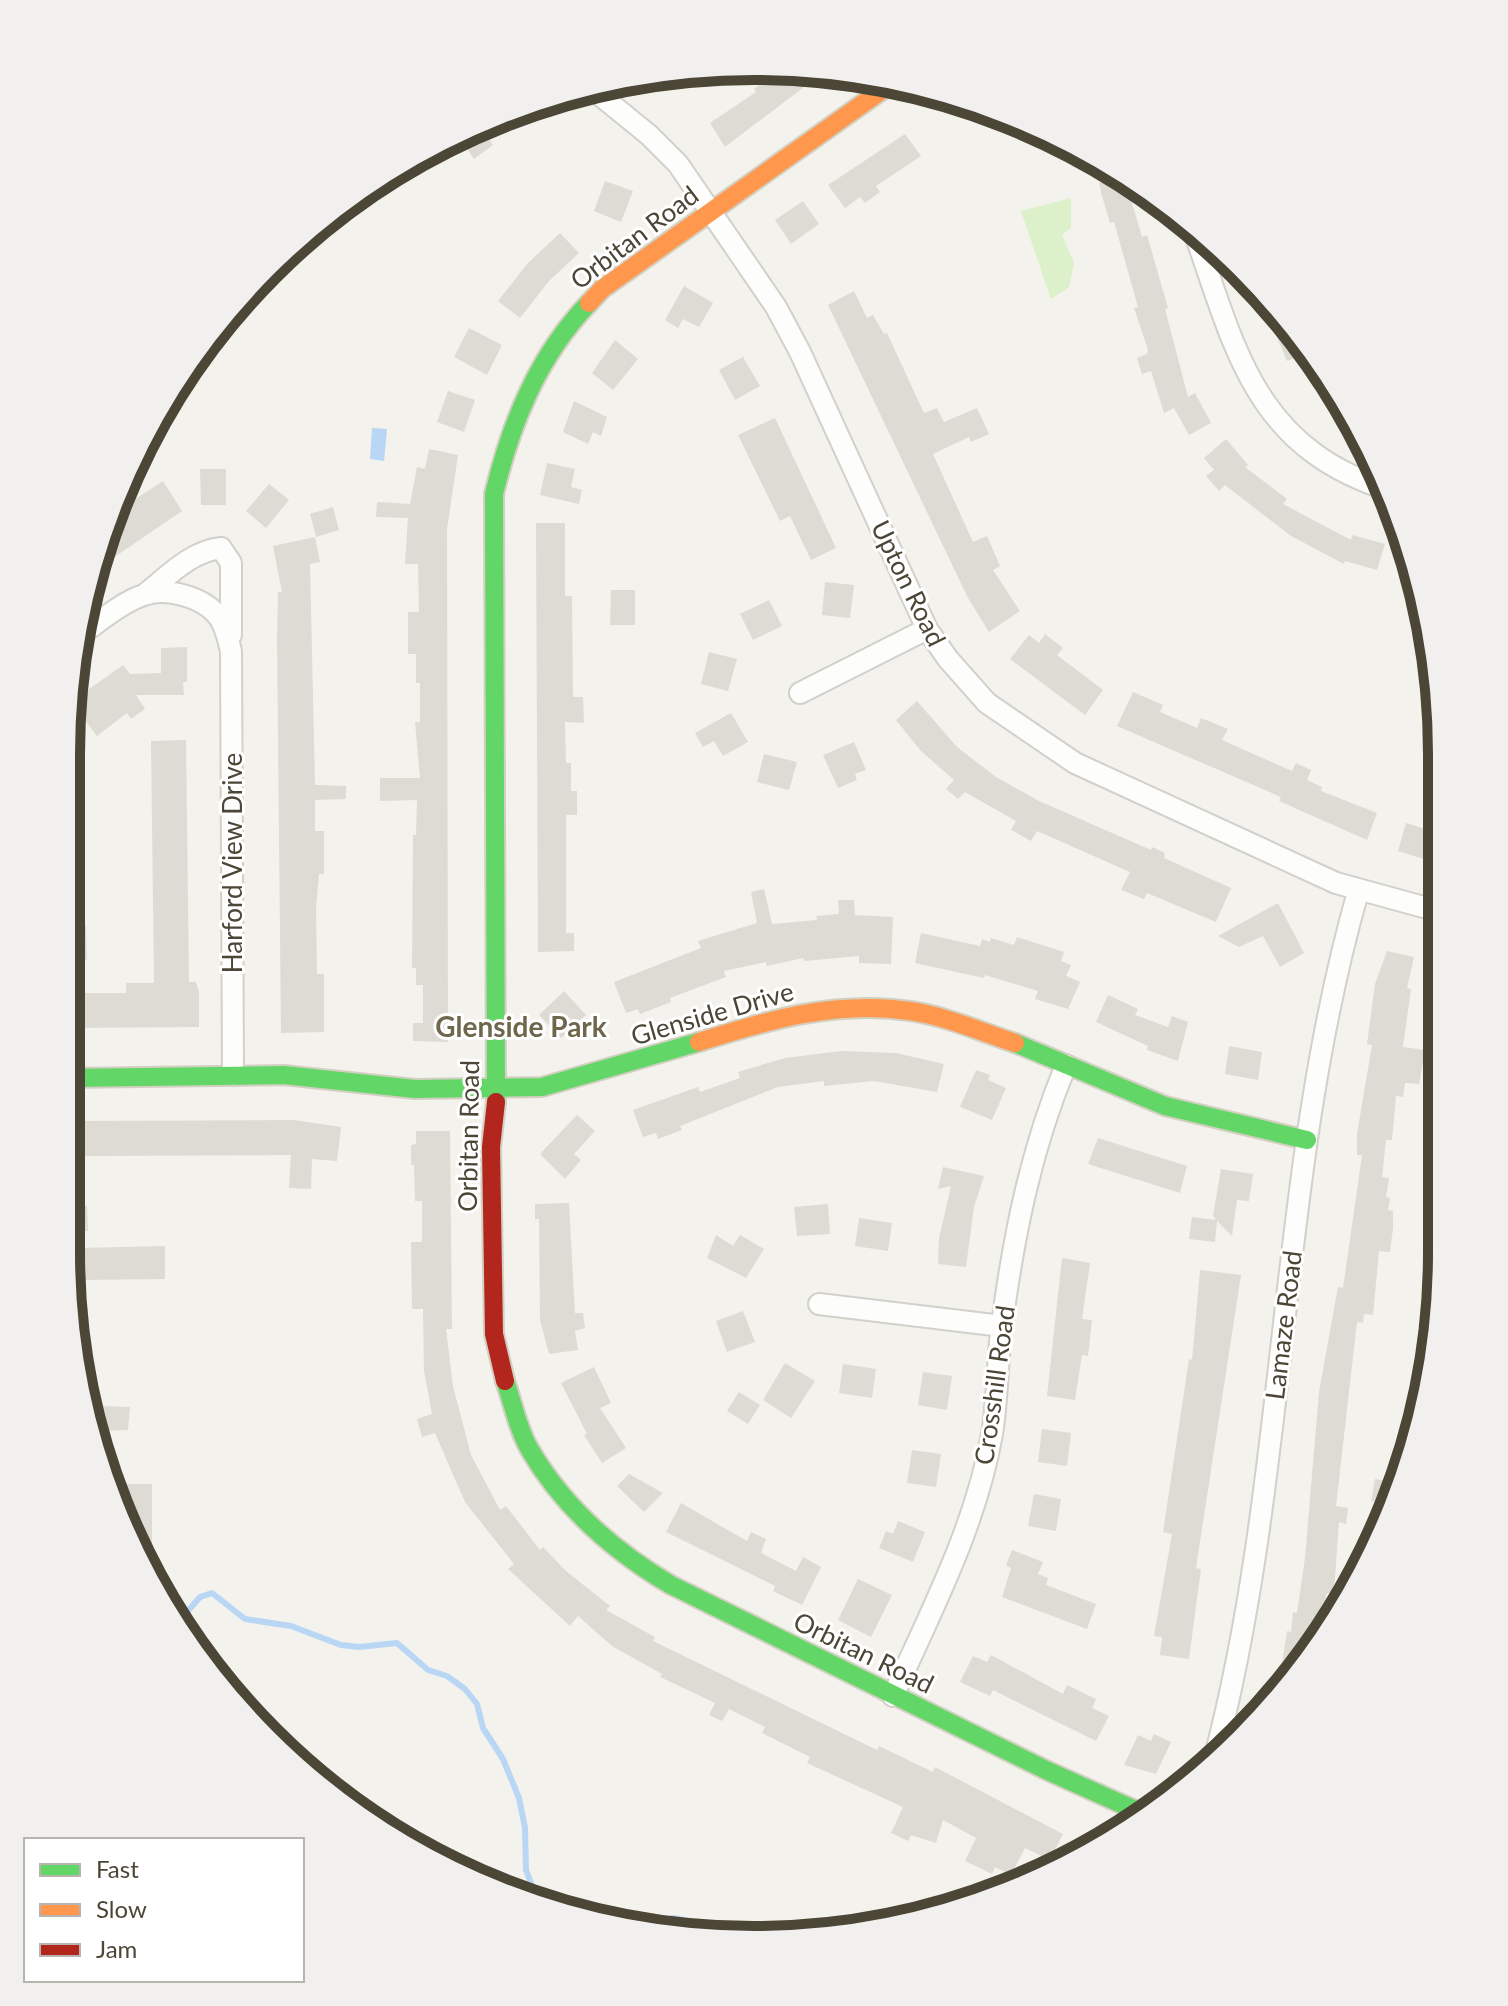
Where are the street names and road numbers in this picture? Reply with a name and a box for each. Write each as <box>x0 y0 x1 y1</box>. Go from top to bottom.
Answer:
street label: Orbitan Road <box>564 179 704 295</box>
street label: Upton Road <box>865 515 953 651</box>
street label: Harford View Drive <box>216 753 248 973</box>
street label: Glenside Drive <box>627 975 797 1051</box>
street label: Orbitan Road <box>451 1060 485 1212</box>
street label: Lamaze Road <box>1258 1249 1308 1401</box>
street label: Crosshill Road <box>967 1303 1021 1467</box>
street label: Orbitan Road <box>789 1604 939 1700</box>

